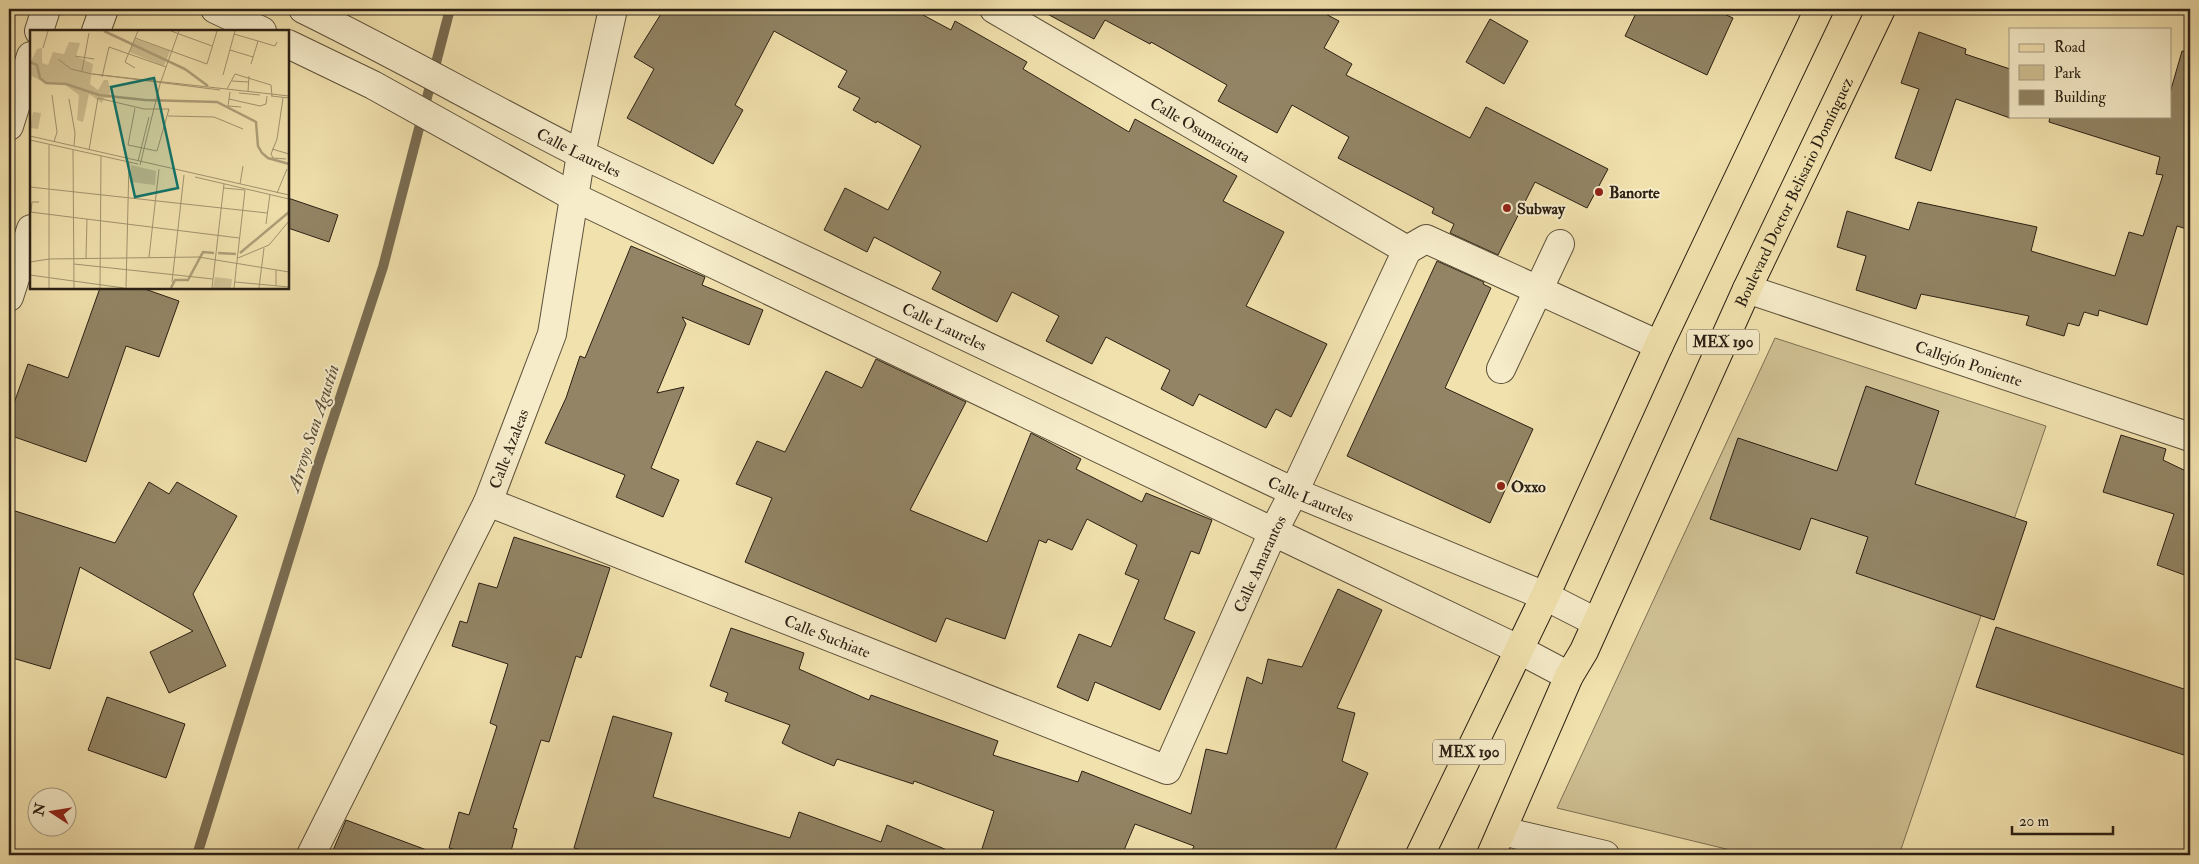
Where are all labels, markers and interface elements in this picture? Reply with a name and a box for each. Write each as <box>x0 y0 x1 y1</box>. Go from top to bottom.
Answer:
legend <box>2009 28 2172 118</box>
inset map <box>30 30 289 289</box>
text: Road <box>2054 38 2086 57</box>
text: Park <box>2054 64 2081 83</box>
street label: Boulevard Doctor Belisario Domínguez <box>1731 74 1858 310</box>
text: Building <box>2054 88 2106 107</box>
street label: Calle Osumacinta <box>1146 93 1254 168</box>
street label: Calle Laureles <box>533 124 624 182</box>
place label: Banorte <box>1609 183 1660 203</box>
marker: Banorte <box>1593 186 1605 198</box>
place label: Subway <box>1517 199 1566 220</box>
marker: Subway <box>1501 202 1513 214</box>
street label: Calle Laureles <box>898 299 990 356</box>
road number: MEX 190 <box>1687 330 1759 354</box>
street label: Callejón Poniente <box>1912 337 2025 391</box>
water label: Arroyo San Agustín <box>281 362 345 497</box>
street label: Calle Azaleas <box>485 406 534 492</box>
street label: Calle Laureles <box>1264 472 1357 527</box>
place label: Oxxo <box>1511 477 1546 497</box>
marker: Oxxo <box>1495 480 1507 492</box>
street label: Calle Amarantos <box>1229 512 1291 616</box>
street label: Calle Suchiate <box>781 611 873 663</box>
road number: MEX 190 <box>1433 740 1505 764</box>
north arrow <box>28 786 78 836</box>
text: N <box>30 801 49 818</box>
scale bar <box>2012 804 2113 836</box>
text: 20 m <box>2019 812 2049 831</box>

